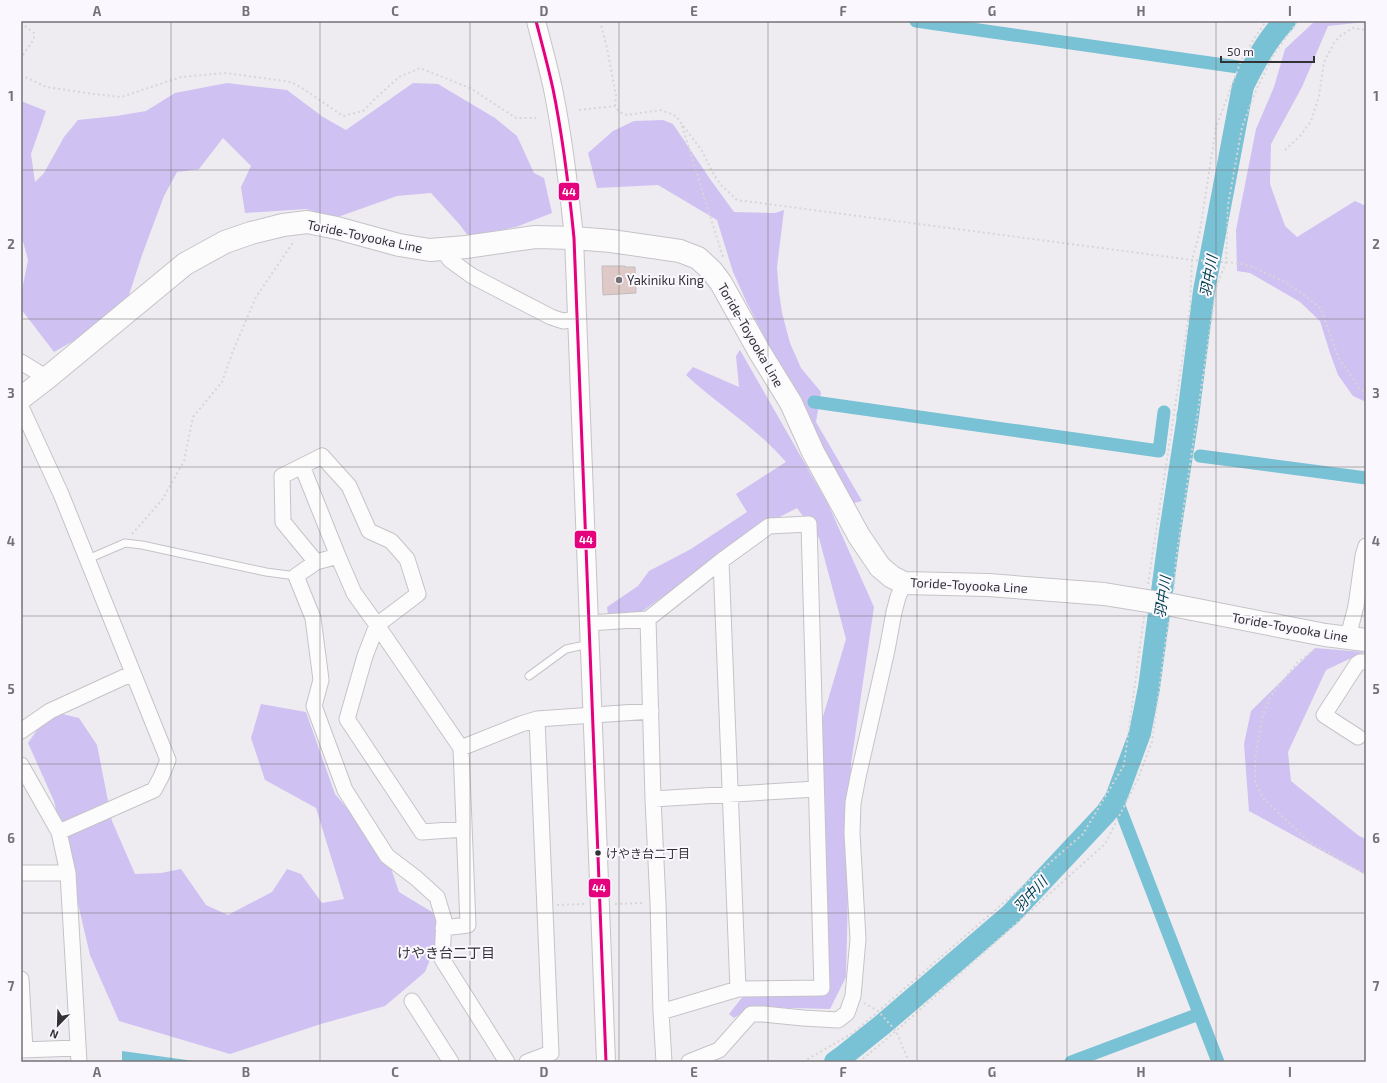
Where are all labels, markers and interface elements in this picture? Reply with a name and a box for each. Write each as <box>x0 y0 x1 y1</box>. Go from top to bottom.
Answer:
text: A <box>93 3 102 19</box>
text: B <box>242 3 250 19</box>
text: C <box>391 3 399 19</box>
text: D <box>540 3 549 19</box>
text: E <box>690 3 698 19</box>
text: F <box>839 3 847 19</box>
text: G <box>988 3 996 19</box>
text: H <box>1137 3 1146 19</box>
text: I <box>1288 3 1292 19</box>
scale bar <box>1221 38 1314 64</box>
text: 50 m <box>1227 44 1254 58</box>
text: 1 <box>8 88 14 104</box>
text: 1 <box>1373 88 1379 104</box>
line badge: 44 <box>558 182 580 201</box>
text: 44 <box>562 185 576 198</box>
street label: Toride-Toyooka Line <box>306 216 424 256</box>
text: 2 <box>7 236 15 252</box>
text: 2 <box>1372 236 1380 252</box>
water label: 羽中川 <box>1196 252 1220 298</box>
place label: Yakiniku King <box>627 272 704 288</box>
marker: Yakiniku King <box>614 275 624 285</box>
street label: Toride-Toyooka Line <box>715 280 787 390</box>
text: 3 <box>7 385 15 401</box>
text: 3 <box>1372 385 1380 401</box>
line badge: 44 <box>574 530 597 549</box>
text: 4 <box>7 533 15 549</box>
text: 44 <box>579 533 593 546</box>
text: 4 <box>1372 533 1380 549</box>
water label: 羽中川 <box>1151 573 1174 619</box>
street label: Toride-Toyooka Line <box>910 574 1028 596</box>
street label: Toride-Toyooka Line <box>1231 609 1349 645</box>
text: 5 <box>7 681 15 697</box>
text: 5 <box>1372 681 1380 697</box>
text: 6 <box>7 830 15 846</box>
text: 6 <box>1372 830 1380 846</box>
place label: けやき台二丁目 <box>606 846 690 860</box>
marker: けやき台二丁目 <box>593 848 603 858</box>
water label: 羽中川 <box>1009 871 1052 915</box>
line badge: 44 <box>588 878 611 898</box>
text: 44 <box>592 881 606 894</box>
district label: けやき台二丁目 <box>397 944 495 961</box>
text: 7 <box>8 978 15 994</box>
text: 7 <box>1373 978 1380 994</box>
north arrow <box>38 1005 78 1045</box>
text: N <box>48 1027 60 1042</box>
text: A <box>93 1064 102 1080</box>
text: B <box>242 1064 250 1080</box>
text: C <box>391 1064 399 1080</box>
text: D <box>540 1064 549 1080</box>
text: E <box>690 1064 698 1080</box>
text: F <box>839 1064 847 1080</box>
text: G <box>988 1064 996 1080</box>
text: H <box>1137 1064 1146 1080</box>
text: I <box>1288 1064 1292 1080</box>

